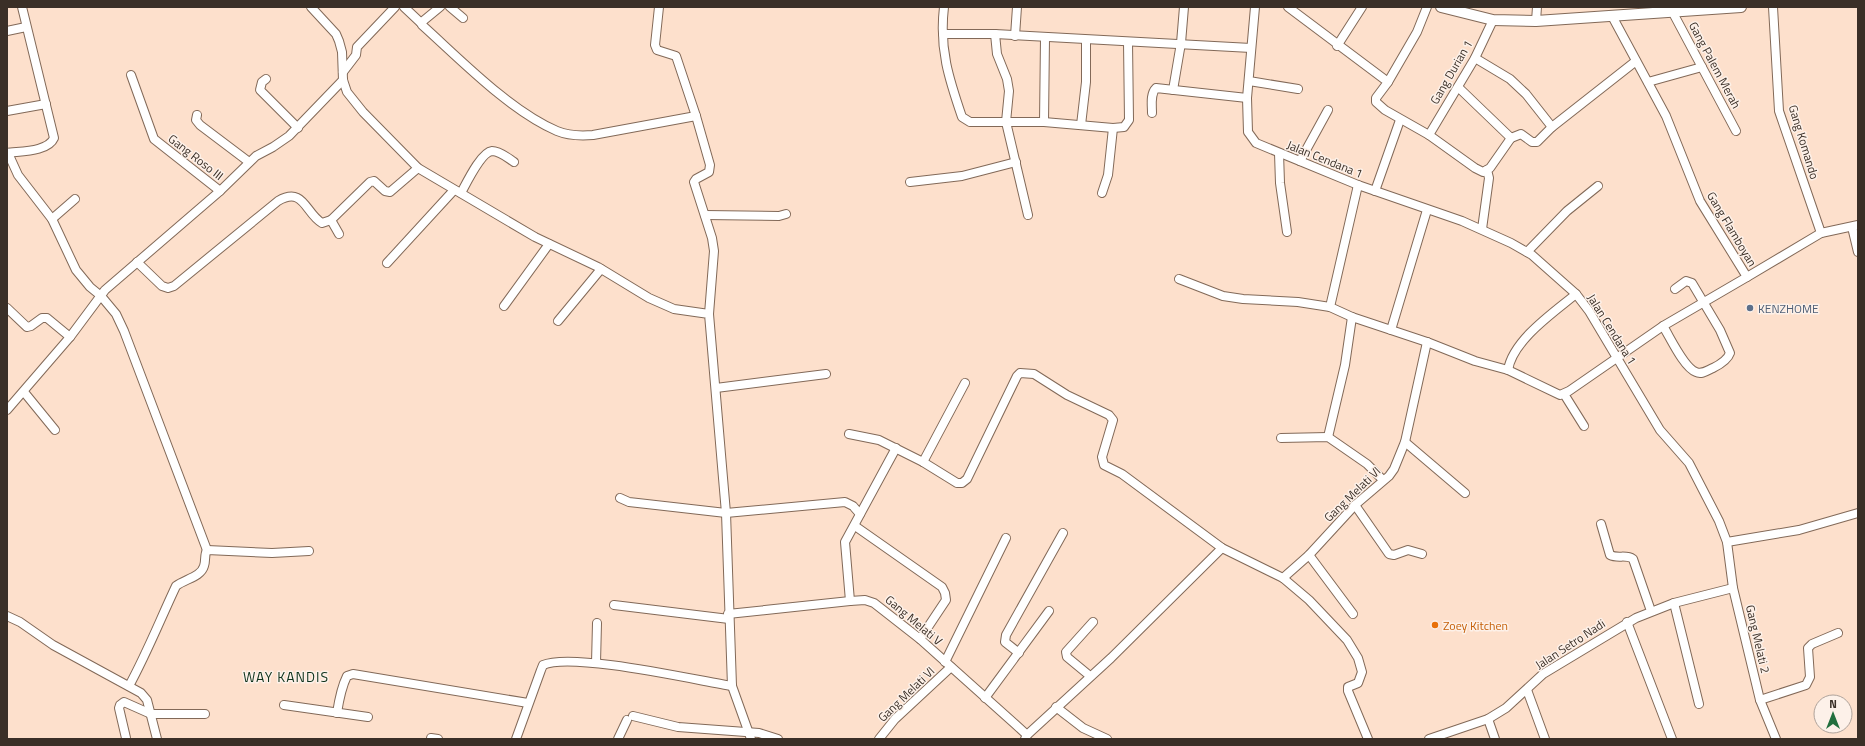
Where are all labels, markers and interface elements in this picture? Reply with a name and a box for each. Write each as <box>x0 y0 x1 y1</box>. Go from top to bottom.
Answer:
street label: Gang Palem Merah <box>1684 18 1746 112</box>
street label: Gang Durian 1 <box>1425 36 1477 108</box>
street label: Gang Komando <box>1784 102 1824 182</box>
street label: Gang Roso III <box>164 129 228 185</box>
street label: Jalan Cendana 1 <box>1284 135 1366 183</box>
street label: Gang Flamboyan <box>1702 188 1762 270</box>
street label: Jalan Cendana 1 <box>1583 290 1641 368</box>
place label: KENZHOME <box>1758 299 1819 318</box>
marker: KENZHOME <box>1745 303 1755 313</box>
street label: Gang Melati VI <box>1319 462 1385 526</box>
street label: Gang Melati V <box>881 590 947 650</box>
street label: Gang Melati 2 <box>1741 603 1775 675</box>
street label: Jalan Setro Nadi <box>1531 614 1609 674</box>
place label: Zoey Kitchen <box>1443 616 1508 635</box>
marker: Zoey Kitchen <box>1430 620 1440 630</box>
street label: Gang Melati VI <box>873 662 939 726</box>
district label: WAY KANDIS <box>243 666 329 687</box>
north arrow <box>1813 694 1853 734</box>
text: N <box>1829 696 1837 712</box>

